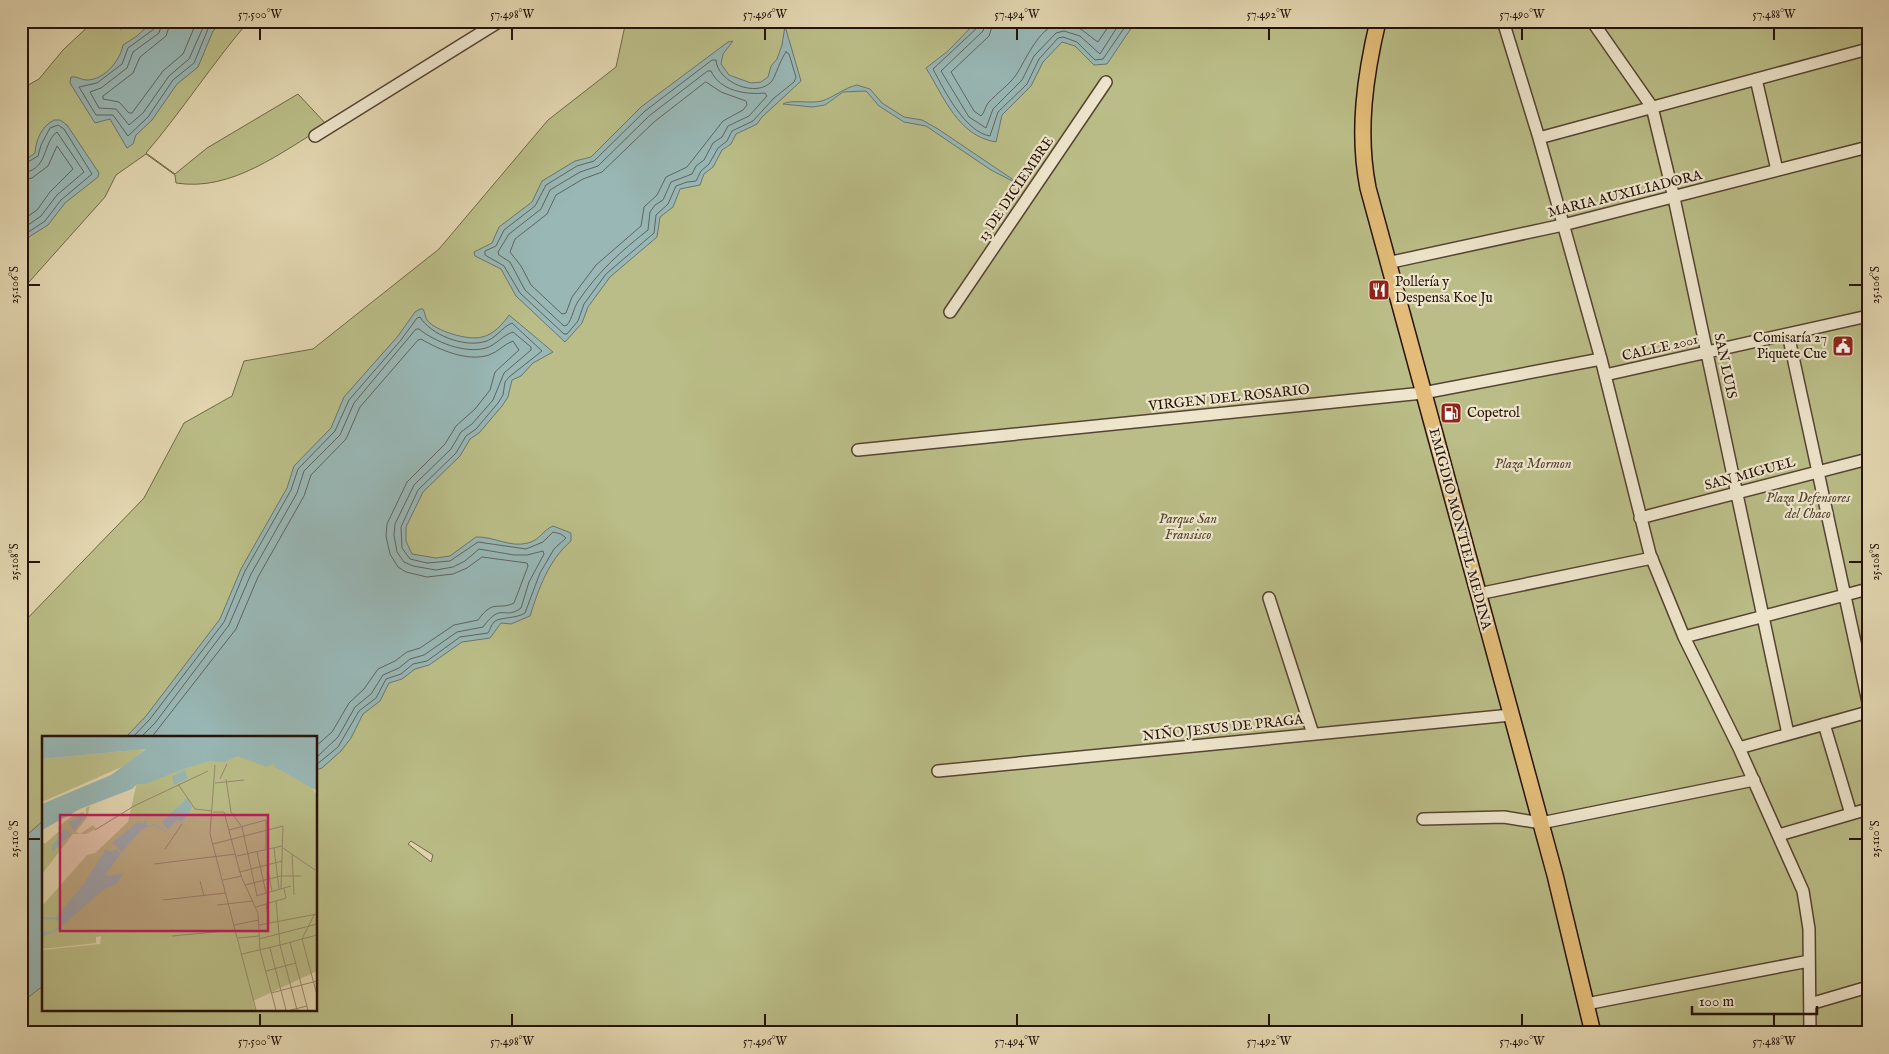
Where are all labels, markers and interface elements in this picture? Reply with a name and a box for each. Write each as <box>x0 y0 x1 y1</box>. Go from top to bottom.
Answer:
text: 57.500°W <box>238 7 282 22</box>
text: 57.498°W <box>490 7 534 22</box>
text: 57.496°W <box>743 7 788 22</box>
text: 57.494°W <box>995 7 1040 22</box>
text: 57.492°W <box>1247 7 1292 22</box>
text: 57.490°W <box>1500 7 1545 22</box>
text: 57.488°W <box>1752 7 1796 22</box>
street label: 13 DE DICIEMBRE <box>974 133 1058 245</box>
street label: MARIA AUXILIADORA <box>1546 166 1704 222</box>
text: 25.106°S <box>7 266 22 304</box>
text: 25.106°S <box>1868 266 1883 304</box>
place label: Pollería y Despensa Koe Ju <box>1395 273 1493 307</box>
restaurant icon: Pollería y Despensa Koe Ju <box>1367 278 1391 302</box>
place label: Comisaría 27 Piquete Cue <box>1753 329 1828 363</box>
street label: CALLE 2001 <box>1620 331 1700 365</box>
street label: SAN LUIS <box>1709 332 1741 400</box>
public building icon: Comisaría 27 Piquete Cue <box>1831 334 1855 358</box>
street label: VIRGEN DEL ROSARIO <box>1147 381 1311 416</box>
fuel station icon: Copetrol <box>1439 401 1463 425</box>
place label: Copetrol <box>1467 404 1520 422</box>
street label: EMIGDIO MONTIEL MEDINA <box>1424 426 1496 632</box>
street label: SAN MIGUEL <box>1703 453 1797 495</box>
park label: Plaza Mormon <box>1495 455 1571 473</box>
park label: Plaza Defensores del Chaco <box>1766 489 1851 523</box>
park label: Parque San Fransisco <box>1159 510 1217 544</box>
text: 25.108°S <box>7 543 22 581</box>
text: 25.108°S <box>1868 543 1883 581</box>
street label: NIÑO JESUS DE PRAGA <box>1142 710 1305 745</box>
inset map <box>42 736 318 1012</box>
text: 25.110°S <box>7 820 22 858</box>
text: 25.110°S <box>1868 820 1883 858</box>
scale bar <box>1692 984 1816 1016</box>
text: 100 m <box>1699 992 1735 1011</box>
text: 57.500°W <box>238 1034 282 1049</box>
text: 57.498°W <box>490 1034 534 1049</box>
text: 57.496°W <box>743 1034 788 1049</box>
text: 57.494°W <box>995 1034 1040 1049</box>
text: 57.492°W <box>1247 1034 1292 1049</box>
text: 57.490°W <box>1500 1034 1545 1049</box>
text: 57.488°W <box>1752 1034 1796 1049</box>

